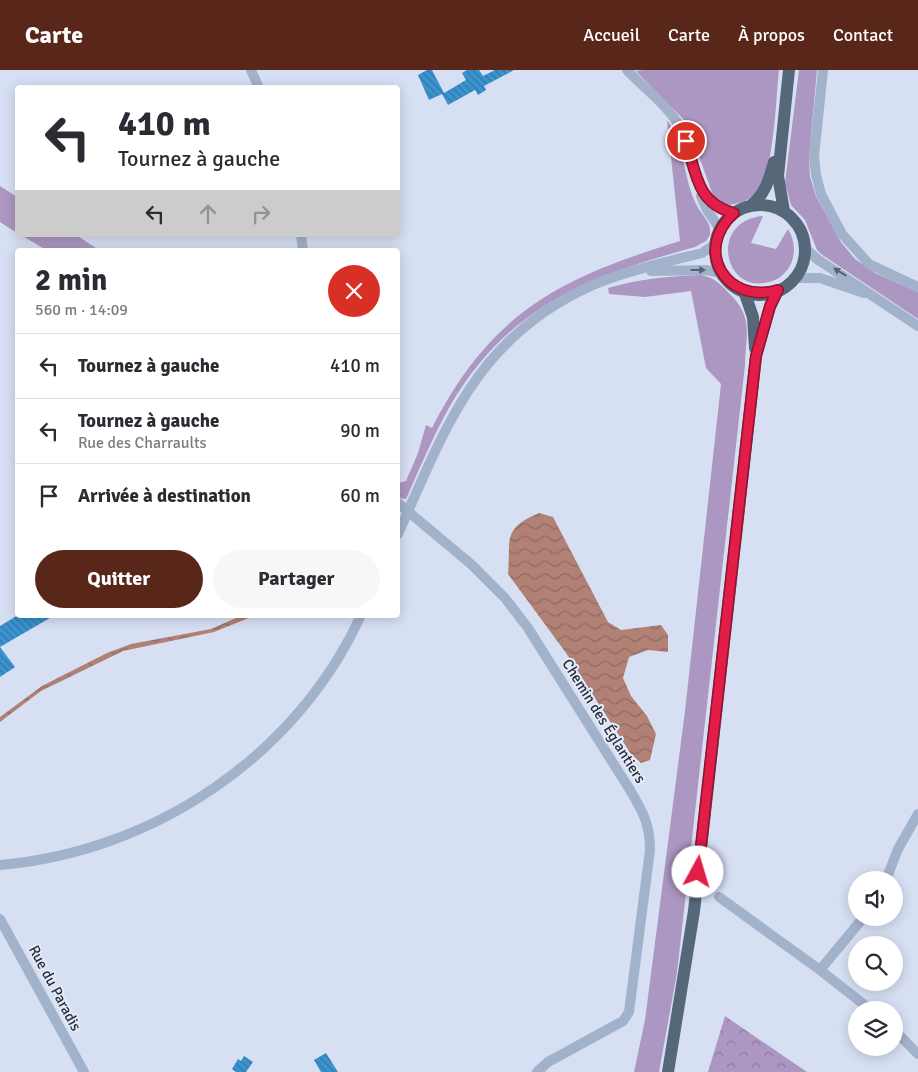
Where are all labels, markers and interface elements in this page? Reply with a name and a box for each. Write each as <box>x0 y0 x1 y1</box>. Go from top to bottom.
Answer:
text: Carte <box>25 20 83 50</box>
text: Accueil <box>583 24 640 46</box>
text: Carte <box>668 24 710 46</box>
text: À propos <box>738 24 805 46</box>
text: Contact <box>833 24 893 46</box>
text: 410 m <box>118 102 211 145</box>
icon: left <box>35 105 100 170</box>
pin <box>665 120 707 162</box>
icon: arrive <box>672 127 700 155</box>
text: Tournez à gauche <box>118 145 280 172</box>
icon: left <box>141 200 169 228</box>
icon: ahead <box>194 200 222 228</box>
icon: right <box>247 200 275 228</box>
text: 2 min <box>35 262 107 299</box>
button: close <box>328 265 380 317</box>
one-way arrow <box>690 266 706 274</box>
one-way arrow <box>833 268 846 277</box>
text: 560 m · 14:09 <box>35 300 128 320</box>
icon: left <box>35 352 63 380</box>
text: Tournez à gauche <box>78 354 219 378</box>
text: 410 m <box>330 354 380 378</box>
text: Tournez à gauche <box>78 409 219 433</box>
icon: left <box>35 417 63 445</box>
text: 90 m <box>340 419 380 443</box>
text: Rue des Charraults <box>78 433 207 453</box>
icon: arrive <box>35 482 63 510</box>
text: Arrivée à destination <box>78 484 251 508</box>
text: 60 m <box>340 484 380 508</box>
button: Quitter <box>35 550 203 608</box>
button: Partager <box>213 550 380 608</box>
street label: Chemin des Églantiers <box>558 655 651 787</box>
position arrow <box>671 845 723 897</box>
map controls <box>848 871 903 1056</box>
button: sound <box>848 871 903 926</box>
button: search <box>848 936 903 991</box>
street label: Rue du Paradis <box>25 942 85 1034</box>
button: layers <box>848 1001 903 1056</box>

